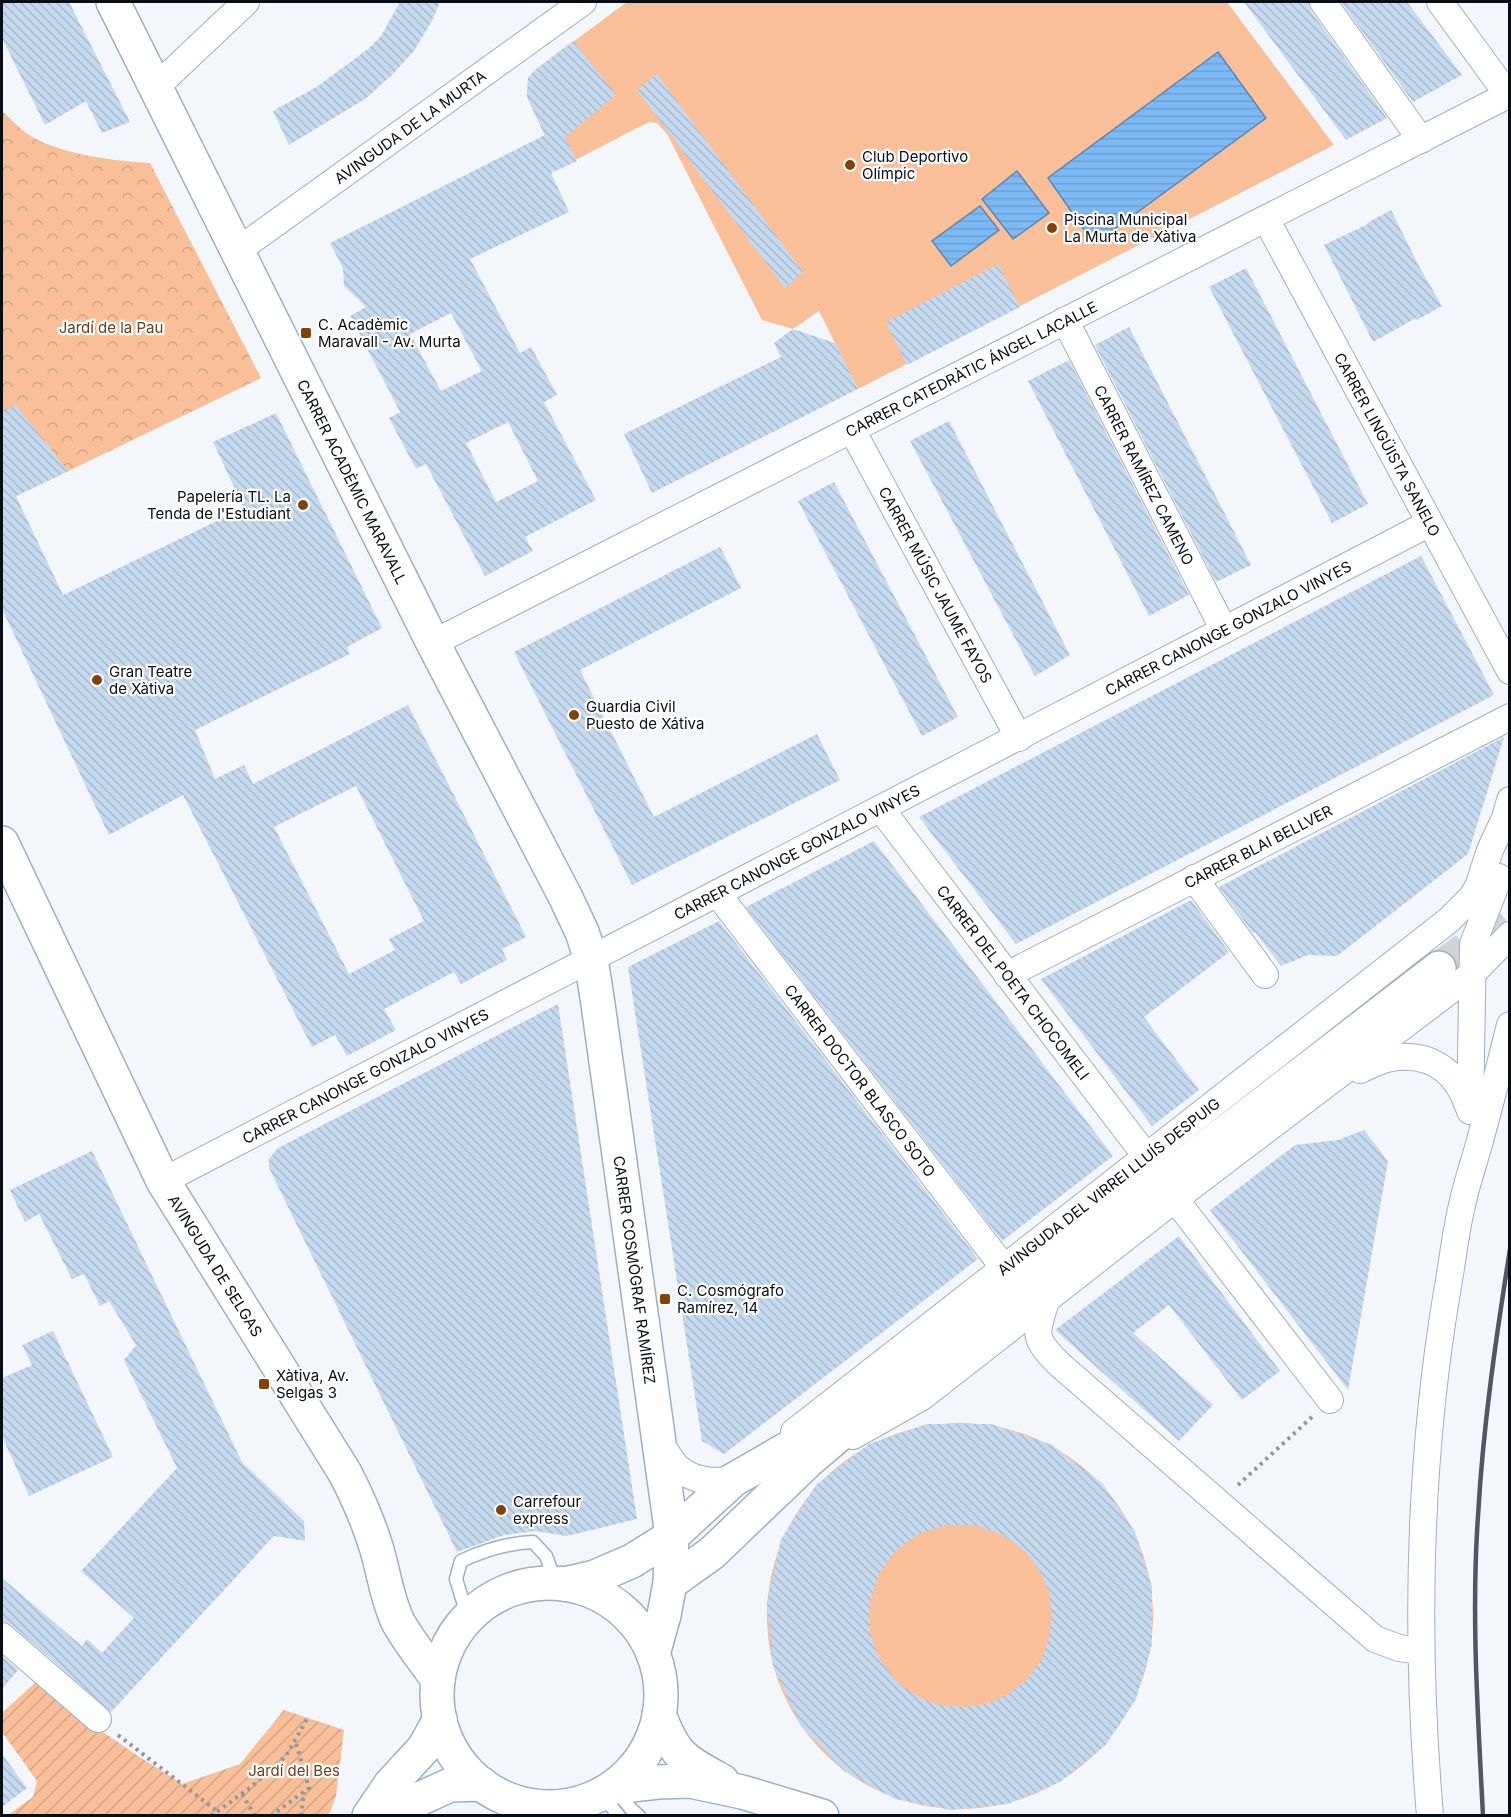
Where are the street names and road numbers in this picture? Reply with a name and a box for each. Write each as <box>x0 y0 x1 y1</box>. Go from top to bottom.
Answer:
street label: AVINGUDA DE LA MURTA <box>330 66 490 188</box>
street label: CARRER CATEDRÀTIC ÁNGEL LACALLE <box>842 297 1100 441</box>
street label: CARRER LINGÜISTA SANELO <box>1330 349 1445 539</box>
street label: CARRER ACADÈMIC MARAVALL <box>293 376 411 587</box>
street label: CARRER RAMÍREZ CAMENO <box>1090 382 1198 568</box>
street label: CARRER MÚSIC JAUME FAYOS <box>875 483 997 686</box>
street label: CARRER CANONGE GONZALO VINYES <box>1102 556 1354 700</box>
street label: CARRER CANONGE GONZALO VINYES <box>670 780 923 924</box>
street label: CARRER BLAI BELLVER <box>1181 800 1336 892</box>
street label: CARRER DEL POETA CHOCOMELI <box>933 881 1094 1083</box>
street label: CARRER DOCTOR BLASCO SOTO <box>781 980 940 1180</box>
street label: CARRER CANONGE GONZALO VINYES <box>239 1004 492 1148</box>
street label: AVINGUDA DEL VIRREI LLUÍS DESPUIG <box>993 1093 1223 1279</box>
street label: CARRER COSMÒGRAF RAMÍREZ <box>610 1154 660 1385</box>
street label: AVINGUDA DE SELGAS <box>164 1191 267 1340</box>

